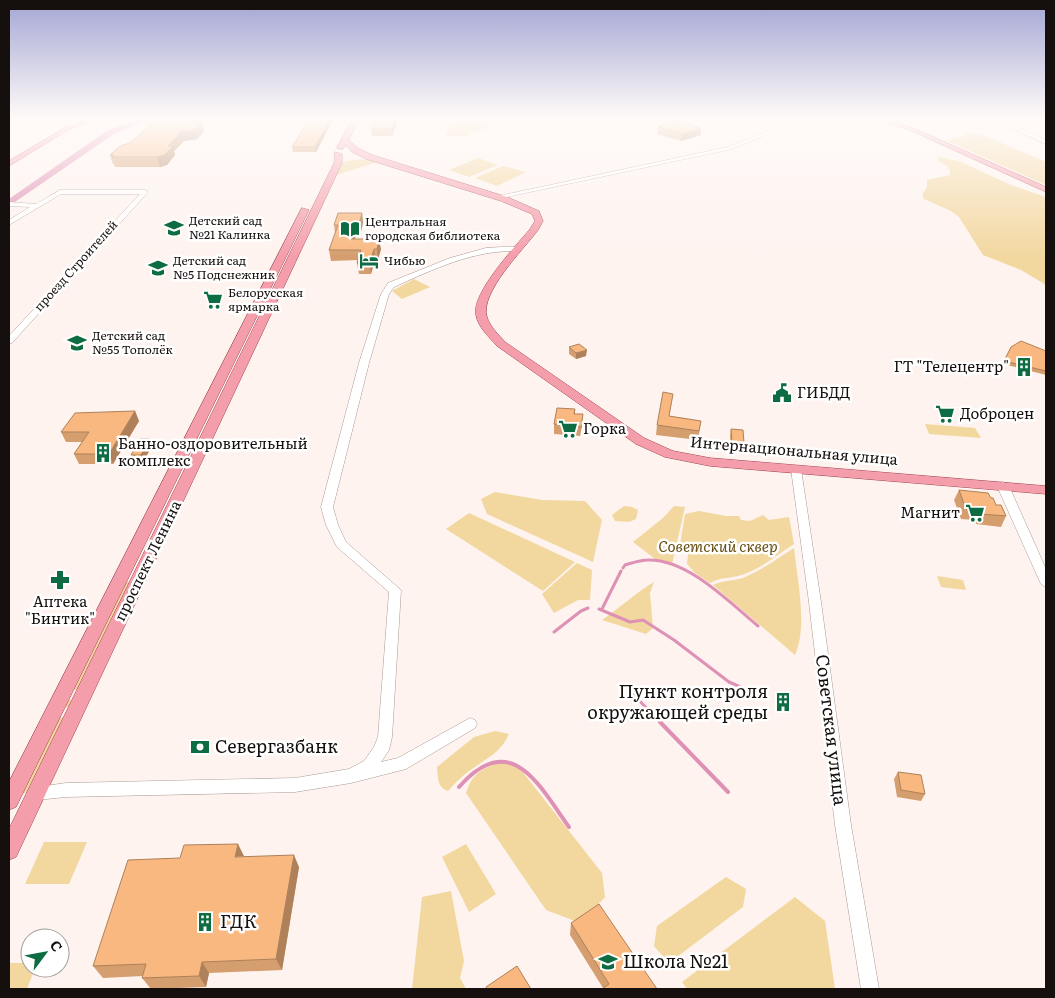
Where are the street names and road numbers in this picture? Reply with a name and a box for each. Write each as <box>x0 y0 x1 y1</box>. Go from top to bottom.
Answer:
street label: проезд Строителей <box>29 216 121 315</box>
street label: Интернациональная улица <box>689 429 900 470</box>
street label: проспект Ленина <box>107 495 186 625</box>
street label: Советская улица <box>810 653 855 807</box>

